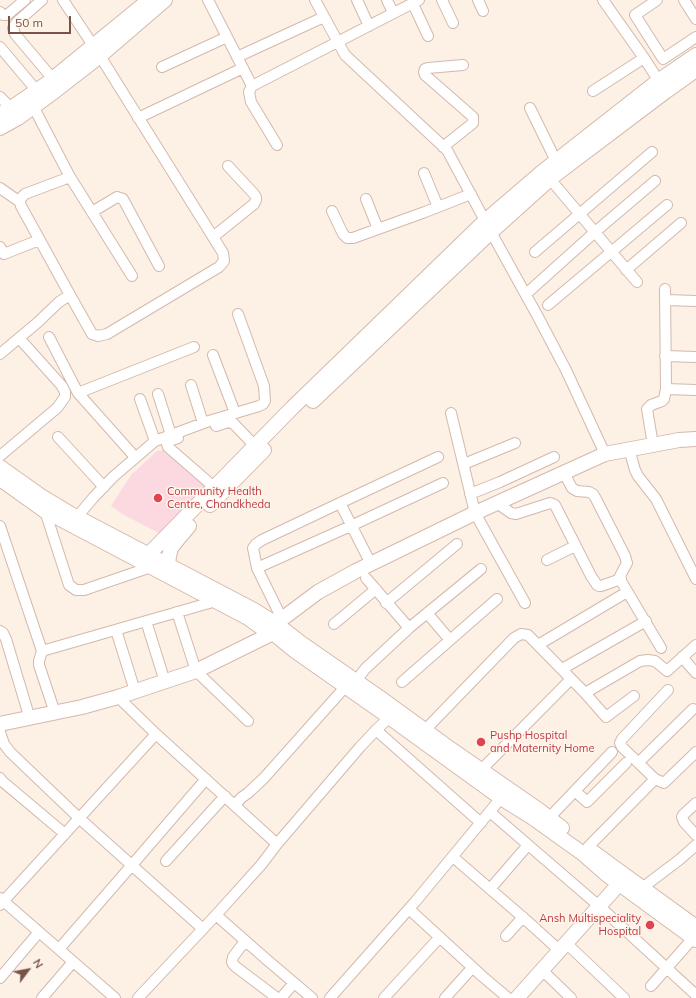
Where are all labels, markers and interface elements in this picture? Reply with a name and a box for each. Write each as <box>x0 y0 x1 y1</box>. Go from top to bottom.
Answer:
scale bar <box>10 8 73 34</box>
text: 50 m <box>15 15 43 30</box>
place label: Community Health Centre, Chandkheda <box>167 485 271 511</box>
marker: Community Health Centre, Chandkheda <box>152 492 164 504</box>
place label: Pushp Hospital and Maternity Home <box>490 729 594 755</box>
marker: Pushp Hospital and Maternity Home <box>475 736 487 748</box>
place label: Ansh Multispeciality Hospital <box>539 912 641 938</box>
marker: Ansh Multispeciality Hospital <box>644 919 656 931</box>
north arrow <box>8 950 48 990</box>
text: N <box>30 956 46 971</box>

